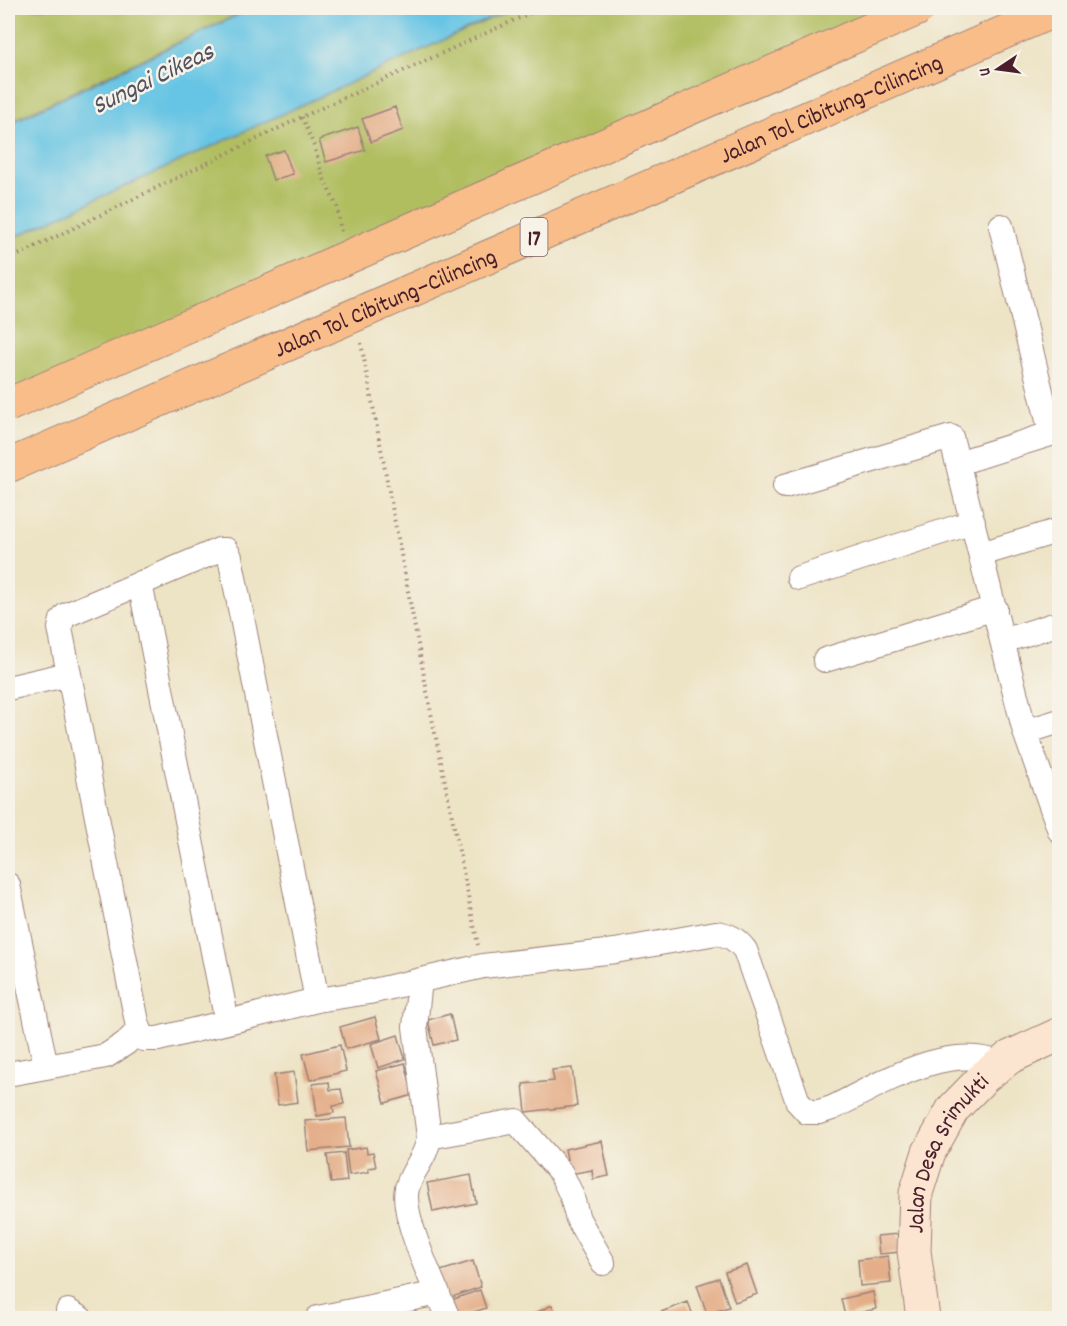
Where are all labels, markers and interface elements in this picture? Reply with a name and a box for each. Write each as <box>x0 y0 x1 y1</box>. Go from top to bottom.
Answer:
water label: Sungai Cikeas <box>86 34 222 126</box>
north arrow <box>968 39 1028 99</box>
street label: Jalan Tol Cibitung–Cilincing <box>715 47 948 174</box>
text: U <box>974 65 998 78</box>
road number: 17 <box>520 218 548 256</box>
street label: Jalan Tol Cibitung–Cilincing <box>269 241 503 368</box>
street label: Jalan Desa Srimukti <box>901 1067 999 1234</box>

